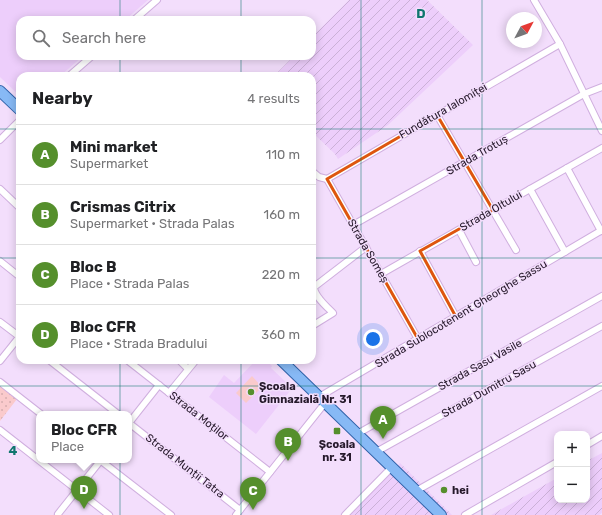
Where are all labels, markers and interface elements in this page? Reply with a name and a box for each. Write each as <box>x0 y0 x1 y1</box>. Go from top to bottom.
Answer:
text: D <box>416 6 426 21</box>
north arrow <box>506 12 542 48</box>
search box <box>16 16 316 60</box>
icon: search <box>30 27 52 49</box>
text: Search here <box>62 29 146 47</box>
street label: Fundătura Ialomiței <box>397 80 489 142</box>
text: Nearby <box>32 88 93 108</box>
text: 4 results <box>247 91 300 106</box>
street label: Strada Trotuș <box>444 132 510 178</box>
text: Mini market <box>70 138 158 156</box>
text: A <box>40 147 50 162</box>
text: 110 m <box>266 147 300 162</box>
text: Supermarket <box>70 156 148 171</box>
street label: Strada Oltului <box>458 188 524 234</box>
text: Crismas Citrix <box>70 198 176 216</box>
text: B <box>40 207 50 222</box>
text: 160 m <box>264 207 300 222</box>
text: Supermarket · Strada Palas <box>70 216 235 231</box>
street label: Strada Someș <box>345 217 392 285</box>
street label: Strada Sublocotenent Gheorghe Sassu <box>373 257 549 371</box>
text: Bloc B <box>70 258 117 276</box>
text: C <box>40 267 50 282</box>
text: 220 m <box>262 267 300 282</box>
text: Place · Strada Palas <box>70 276 189 291</box>
text: Bloc CFR <box>70 318 136 336</box>
text: D <box>40 327 50 342</box>
text: 360 m <box>261 327 300 342</box>
your location <box>363 329 383 349</box>
text: Place · Strada Bradului <box>70 336 207 351</box>
street label: Strada Sasu Vasile <box>436 337 524 393</box>
street label: Strada Dumitru Sasu <box>439 358 539 420</box>
place label: Școala Gimnazială Nr. 31 <box>259 380 352 406</box>
marker: Școala Gimnazială Nr. 31 <box>246 387 256 397</box>
street label: Strada Moților <box>167 389 232 444</box>
pin: A <box>370 406 396 439</box>
popup <box>36 411 132 463</box>
text: Bloc CFR <box>51 421 117 439</box>
marker: Școala nr. 31 <box>332 426 342 436</box>
pin: B <box>275 428 301 461</box>
street label: Strada Munții Tatra <box>143 431 227 501</box>
map controls <box>554 431 590 503</box>
button: + <box>554 431 590 467</box>
place label: Școala nr. 31 <box>319 438 355 464</box>
text: Place <box>51 439 84 454</box>
text: 4 <box>9 443 18 458</box>
button: − <box>554 467 590 503</box>
pin: D <box>71 476 97 509</box>
pin: C <box>240 477 266 510</box>
place label: hei <box>452 484 469 497</box>
marker: hei <box>439 485 449 495</box>

